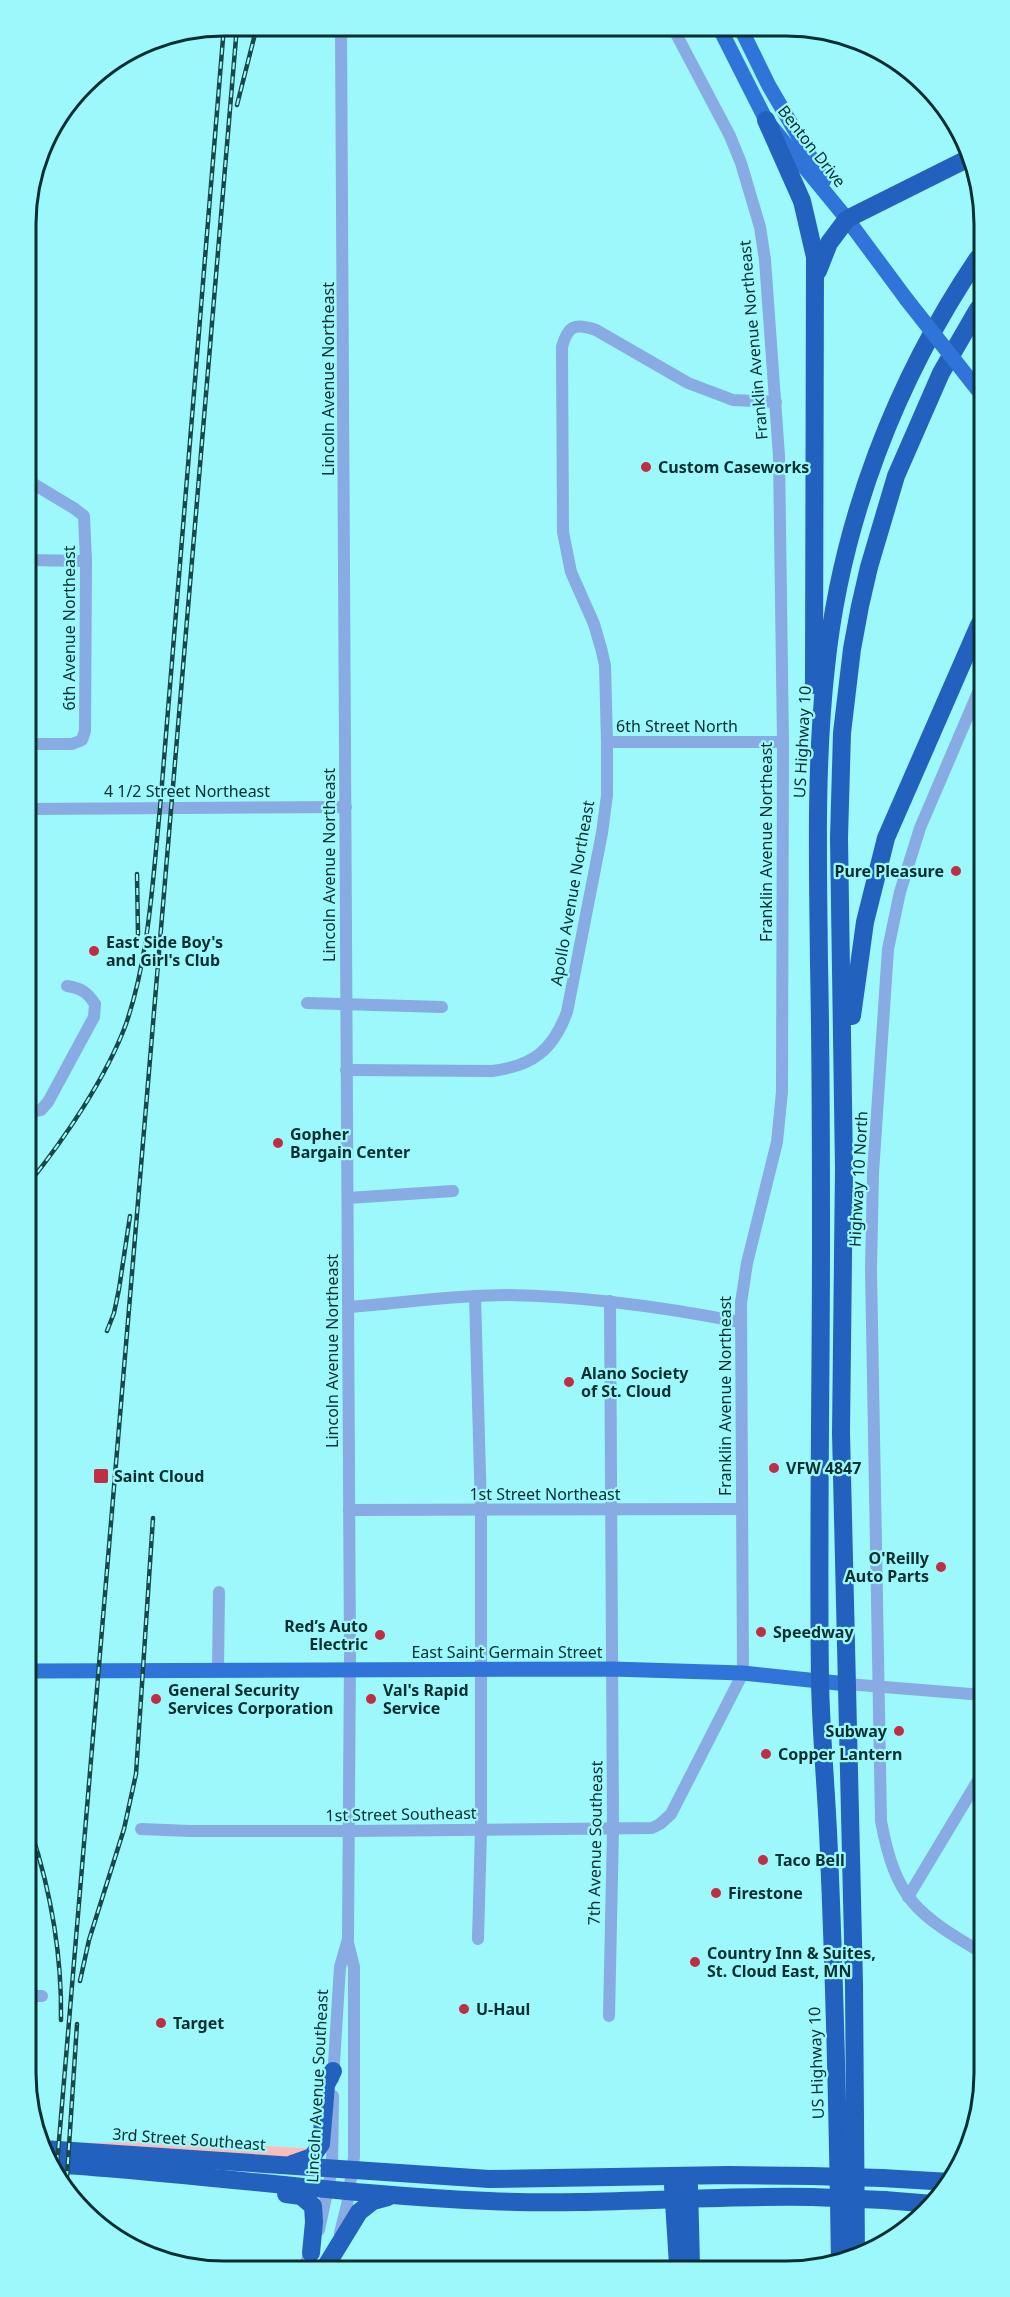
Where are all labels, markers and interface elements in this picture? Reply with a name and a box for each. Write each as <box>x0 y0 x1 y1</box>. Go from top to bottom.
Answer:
street label: Benton Drive <box>773 100 851 192</box>
street label: Franklin Avenue Northeast <box>733 239 773 441</box>
street label: Lincoln Avenue Northeast <box>317 282 339 476</box>
place label: Custom Caseworks <box>658 456 809 478</box>
marker: Custom Caseworks <box>639 460 653 474</box>
street label: 6th Avenue Northeast <box>58 545 80 710</box>
street label: US Highway 10 <box>788 685 816 799</box>
street label: 6th Street North <box>616 715 738 737</box>
street label: Franklin Avenue Northeast <box>755 742 777 942</box>
street label: Lincoln Avenue Northeast <box>318 768 340 962</box>
street label: 4 1/2 Street Northeast <box>104 780 270 802</box>
street label: Apollo Avenue Northeast <box>545 798 599 987</box>
place label: Pure Pleasure <box>834 860 944 882</box>
marker: Pure Pleasure <box>949 864 963 878</box>
place label: East Side Boy's and Girl's Club <box>106 931 223 971</box>
marker: East Side Boy's and Girl's Club <box>87 944 101 958</box>
street label: Highway 10 North <box>843 1110 873 1248</box>
place label: Gopher Bargain Center <box>290 1123 410 1163</box>
marker: Gopher Bargain Center <box>271 1136 285 1150</box>
street label: Lincoln Avenue Northeast <box>321 1254 343 1448</box>
street label: Franklin Avenue Northeast <box>714 1296 736 1496</box>
place label: Alano Society of St. Cloud <box>581 1362 689 1402</box>
marker: Alano Society of St. Cloud <box>562 1375 576 1389</box>
place label: VFW 4847 <box>786 1457 861 1479</box>
marker: VFW 4847 <box>767 1461 781 1475</box>
place label: Saint Cloud <box>114 1465 204 1487</box>
marker: Saint Cloud <box>92 1467 110 1485</box>
street label: 1st Street Northeast <box>469 1483 621 1505</box>
place label: O'Reilly Auto Parts <box>845 1547 930 1587</box>
marker: O'Reilly Auto Parts <box>934 1560 948 1574</box>
place label: Red’s Auto Electric <box>284 1615 368 1655</box>
place label: Speedway <box>773 1621 854 1643</box>
marker: Speedway <box>754 1625 768 1639</box>
marker: Red’s Auto Electric <box>373 1628 387 1642</box>
street label: East Saint Germain Street <box>411 1641 603 1663</box>
place label: General Security Services Corporation <box>168 1679 334 1719</box>
place label: Val's Rapid Service <box>383 1679 469 1719</box>
marker: General Security Services Corporation <box>149 1692 163 1706</box>
marker: Val's Rapid Service <box>364 1692 378 1706</box>
place label: Subway <box>826 1720 888 1742</box>
marker: Subway <box>892 1724 906 1738</box>
place label: Copper Lantern <box>778 1743 902 1765</box>
marker: Copper Lantern <box>759 1747 773 1761</box>
street label: 7th Avenue Southeast <box>583 1760 607 1926</box>
street label: 1st Street Southeast <box>325 1802 477 1826</box>
place label: Taco Bell <box>775 1849 845 1871</box>
marker: Taco Bell <box>756 1853 770 1867</box>
place label: Firestone <box>728 1882 803 1904</box>
marker: Firestone <box>709 1886 723 1900</box>
place label: Country Inn & Suites, St. Cloud East, MN <box>707 1942 876 1982</box>
marker: Country Inn & Suites, St. Cloud East, MN <box>688 1955 702 1969</box>
street label: Lincoln Avenue Southeast <box>301 1988 333 2183</box>
place label: U-Haul <box>476 1998 530 2020</box>
marker: U-Haul <box>457 2002 471 2016</box>
street label: US Highway 10 <box>803 2006 829 2120</box>
place label: Target <box>173 2012 224 2034</box>
marker: Target <box>154 2016 168 2030</box>
street label: 3rd Street Southeast <box>112 2123 267 2155</box>

